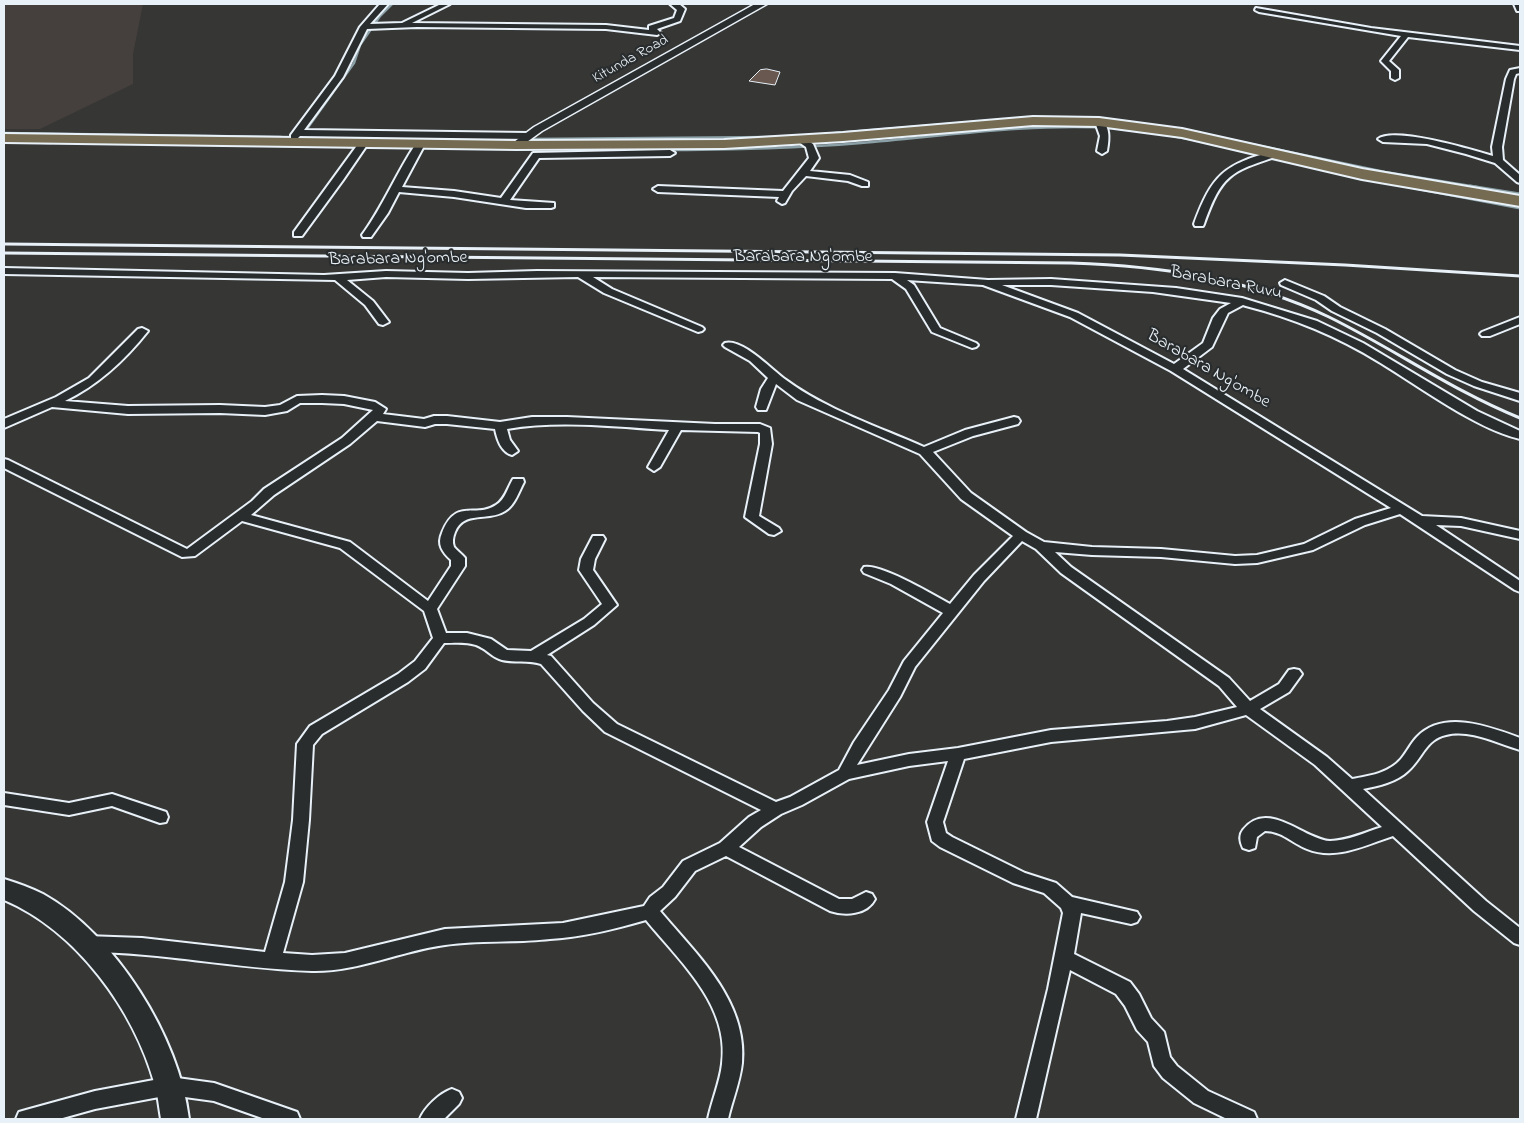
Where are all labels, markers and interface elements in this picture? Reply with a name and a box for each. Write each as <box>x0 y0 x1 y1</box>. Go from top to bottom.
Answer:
street label: Kitunda Road <box>590 32 672 88</box>
street label: Barabara Ng'ombe <box>733 247 873 269</box>
street label: Barabara Ng'ombe <box>328 248 468 272</box>
street label: Barabara Ruvu <box>1168 263 1284 305</box>
street label: Barabara Ng'ombe <box>1142 326 1274 414</box>

